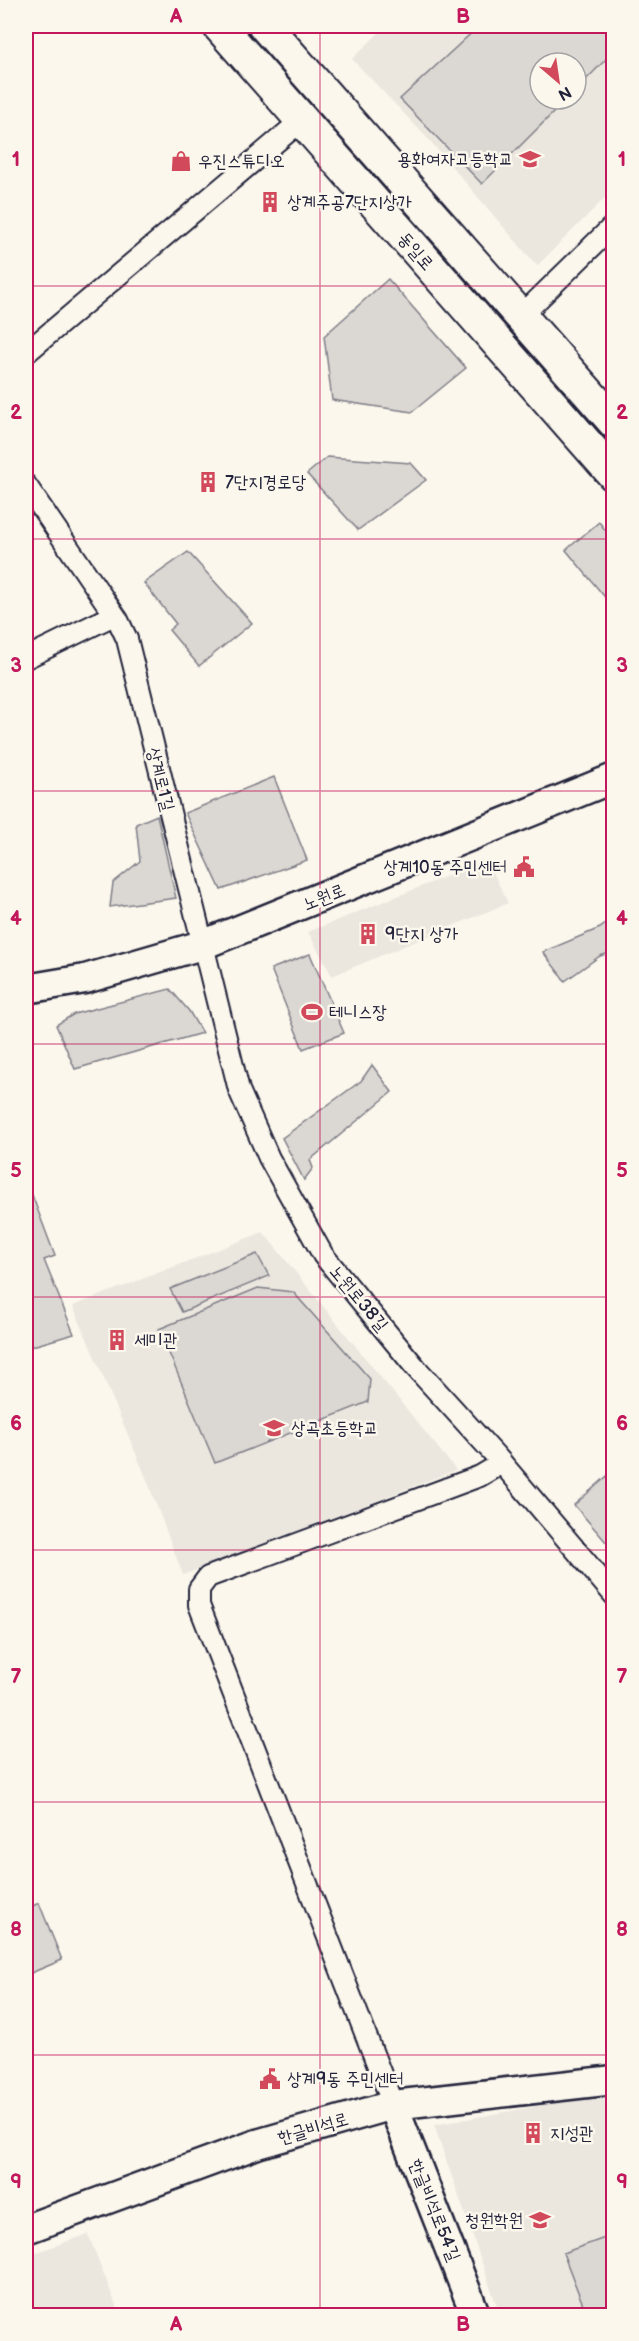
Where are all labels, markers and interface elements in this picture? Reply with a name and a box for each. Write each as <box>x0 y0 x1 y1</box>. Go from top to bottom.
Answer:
text: A <box>169 5 183 29</box>
text: B <box>456 5 470 29</box>
north arrow <box>528 51 588 111</box>
text: N <box>555 82 574 104</box>
school or university icon: 용화여자고등학교 <box>518 147 542 171</box>
text: 1 <box>12 148 20 172</box>
text: 1 <box>618 148 626 172</box>
shop icon: 우진스튜디오 <box>169 149 193 173</box>
place label: 용화여자고등학교 <box>397 149 513 170</box>
place label: 우진스튜디오 <box>198 151 285 172</box>
building icon: 상계주공7단지상가 <box>258 190 282 214</box>
place label: 상계주공7단지상가 <box>287 192 412 213</box>
street label: 동일로 <box>393 228 438 275</box>
text: 2 <box>10 401 22 425</box>
text: 2 <box>616 401 628 425</box>
building icon: 7단지경로당 <box>196 470 220 494</box>
place label: 7단지경로당 <box>225 472 307 493</box>
text: 3 <box>10 654 22 678</box>
text: 3 <box>616 654 628 678</box>
street label: 상계로1길 <box>142 745 179 814</box>
public building icon: 상계10동 주민센터 <box>512 855 536 879</box>
place label: 상계10동 주민센터 <box>383 857 507 878</box>
street label: 노원로 <box>300 880 348 915</box>
text: 4 <box>10 907 22 931</box>
text: 4 <box>616 907 628 931</box>
building icon: 9단지 상가 <box>356 922 380 946</box>
place label: 9단지 상가 <box>385 924 459 945</box>
sports icon: 테니스장 <box>300 1000 324 1024</box>
place label: 테니스장 <box>329 1002 387 1023</box>
text: 5 <box>10 1159 22 1183</box>
text: 5 <box>616 1159 628 1183</box>
street label: 노원로38길 <box>325 1261 393 1336</box>
building icon: 세미관 <box>105 1328 129 1352</box>
place label: 세미관 <box>134 1330 177 1351</box>
text: 6 <box>10 1412 22 1436</box>
text: 6 <box>616 1412 628 1436</box>
school or university icon: 상곡초등학교 <box>262 1416 286 1440</box>
place label: 상곡초등학교 <box>291 1418 378 1439</box>
text: 7 <box>10 1665 22 1689</box>
text: 7 <box>616 1665 628 1689</box>
text: 8 <box>10 1918 22 1942</box>
text: 8 <box>616 1918 628 1942</box>
public building icon: 상계9동 주민센터 <box>258 2067 282 2091</box>
place label: 상계9동 주민센터 <box>287 2069 404 2090</box>
street label: 한글비석로 <box>275 2108 351 2149</box>
building icon: 지성관 <box>521 2121 545 2145</box>
place label: 지성관 <box>550 2123 593 2144</box>
street label: 한글비석로54길 <box>405 2156 465 2265</box>
text: 9 <box>10 2170 22 2194</box>
text: 9 <box>616 2170 628 2194</box>
school or university icon: 청원학원 <box>528 2208 552 2232</box>
place label: 청원학원 <box>465 2210 523 2231</box>
text: A <box>169 2313 183 2337</box>
text: B <box>456 2313 470 2337</box>

